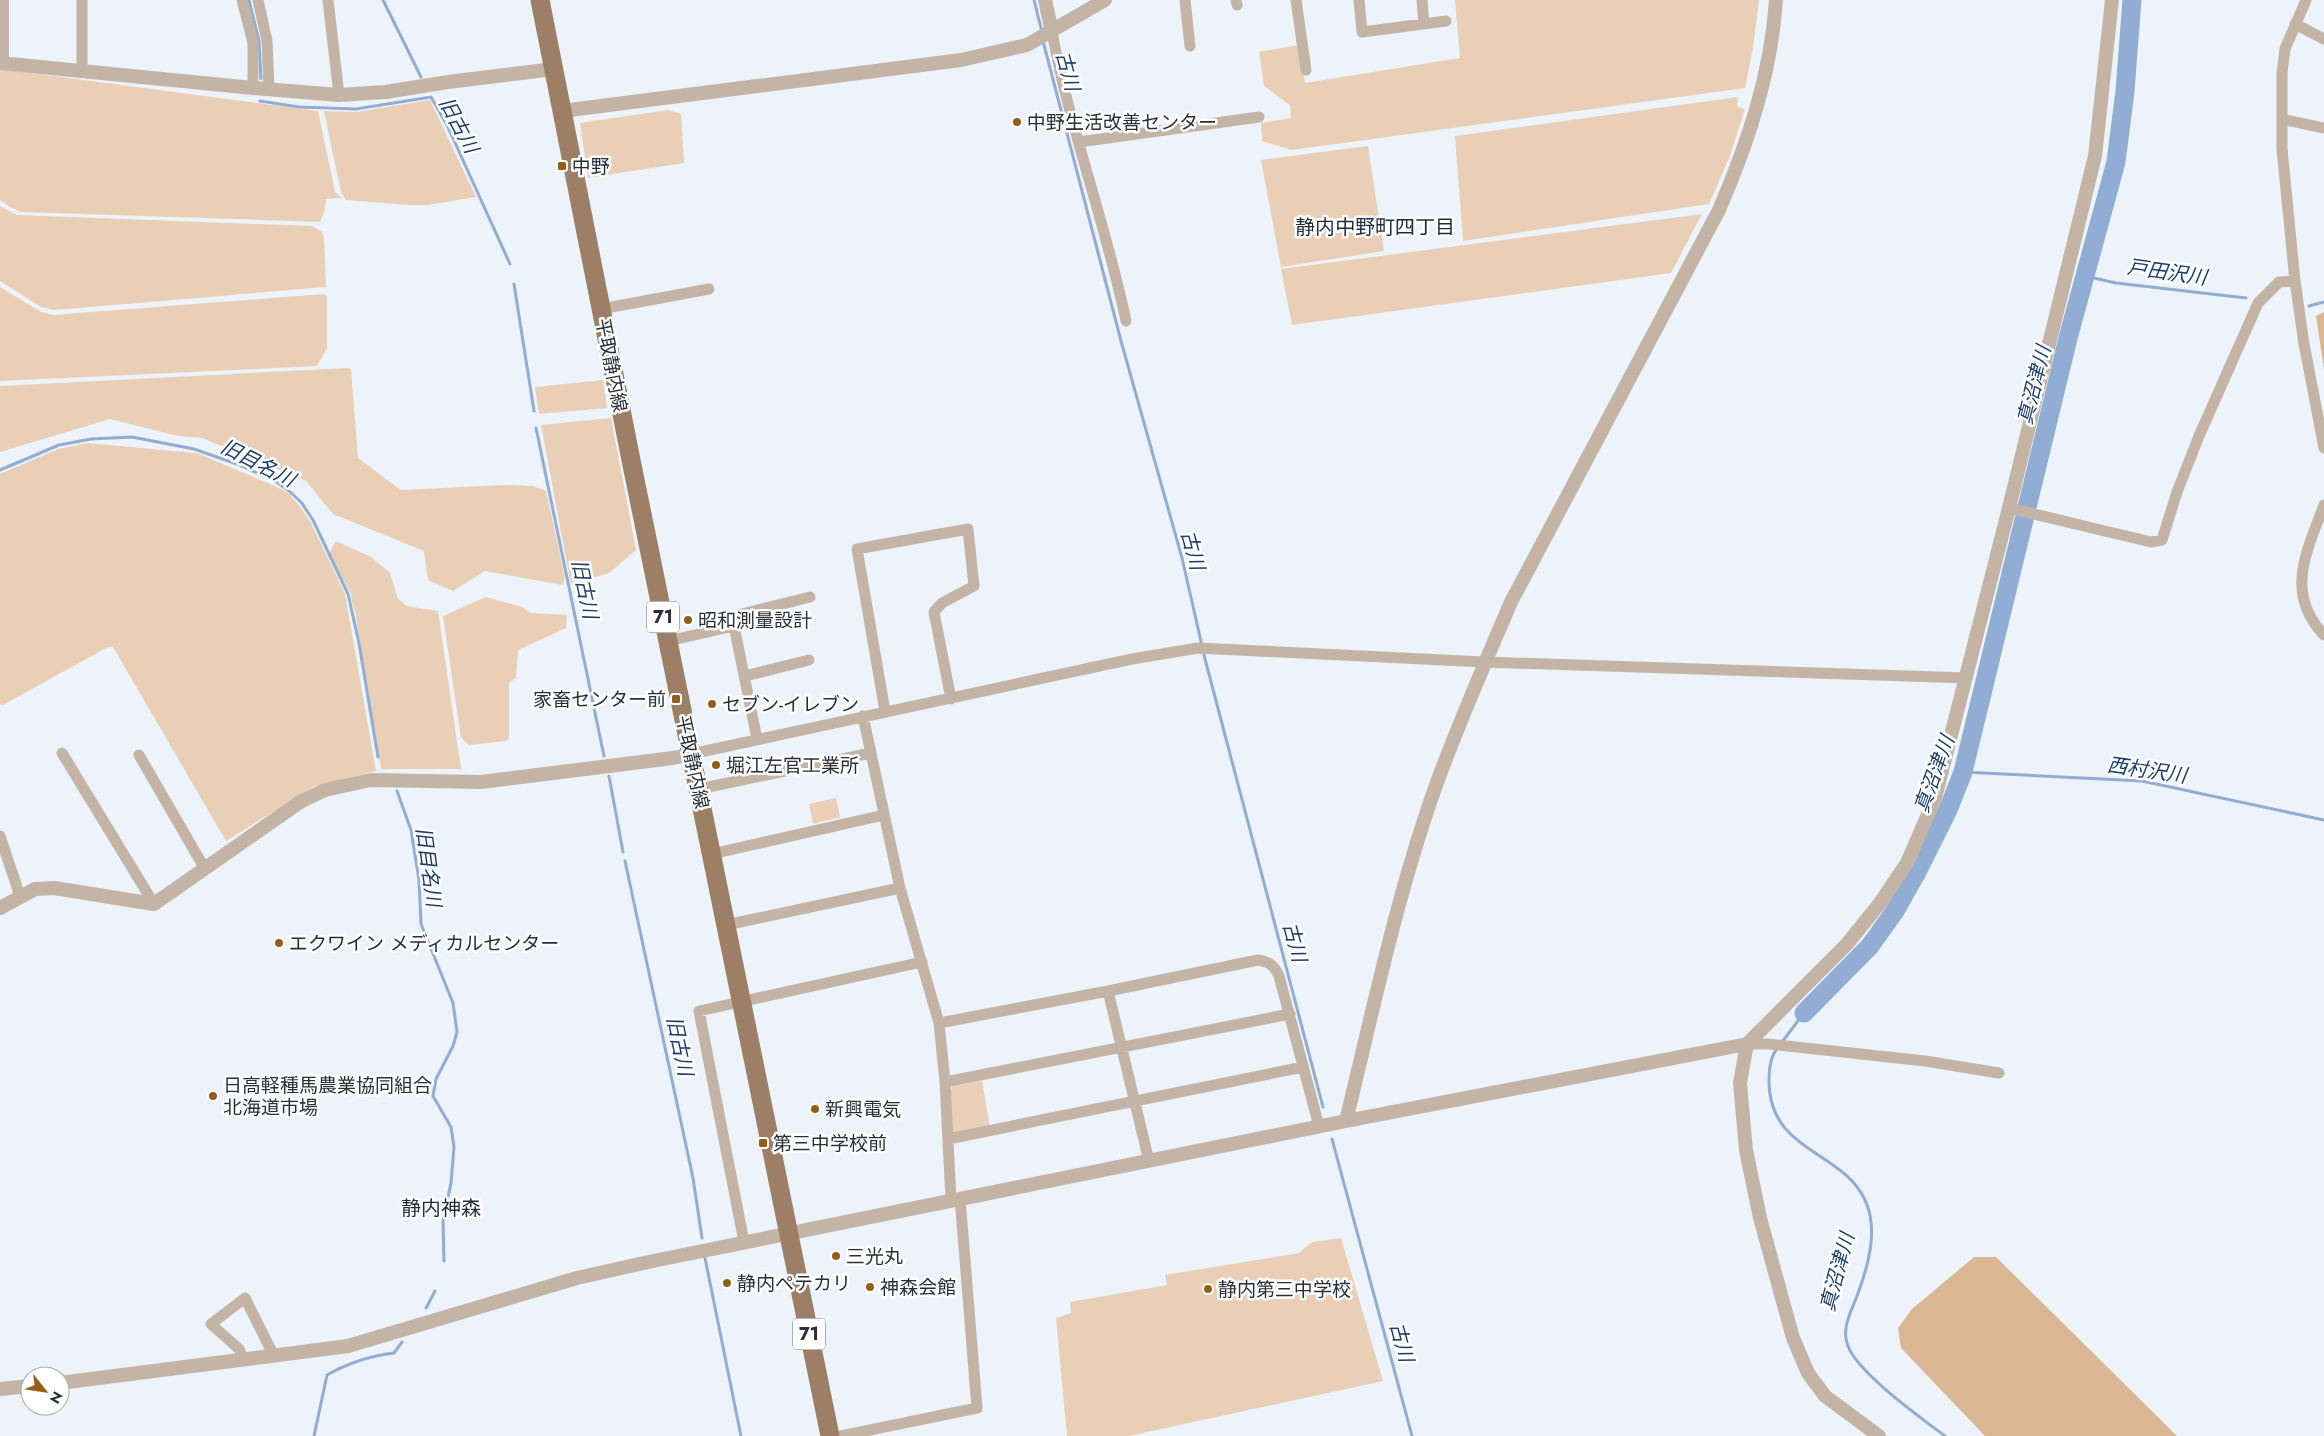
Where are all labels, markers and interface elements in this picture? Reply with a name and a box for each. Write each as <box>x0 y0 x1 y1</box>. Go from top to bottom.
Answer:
water label: 古川 <box>1048 48 1087 96</box>
water label: 旧古川 <box>432 92 486 160</box>
place label: 中野生活改善センター <box>1027 109 1217 136</box>
marker: 中野生活改善センター <box>1011 116 1023 128</box>
place label: 中野 <box>572 153 610 180</box>
marker: 中野 <box>556 160 568 172</box>
district label: 静内中野町四丁目 <box>1295 213 1455 242</box>
water label: 戸田沢川 <box>2125 253 2211 293</box>
street label: 平取静内線 <box>589 316 634 414</box>
water label: 真沼津川 <box>2011 341 2059 427</box>
water label: 旧目名川 <box>216 432 302 495</box>
water label: 古川 <box>1173 527 1212 575</box>
water label: 旧古川 <box>564 557 605 623</box>
road number: 71 <box>647 602 679 632</box>
place label: 昭和測量設計 <box>698 607 812 634</box>
marker: 昭和測量設計 <box>682 614 694 626</box>
place label: 家畜センター前 <box>533 686 666 713</box>
place label: セブン-イレブン <box>722 691 859 718</box>
marker: 家畜センター前 <box>670 693 682 705</box>
marker: セブン-イレブン <box>706 698 718 710</box>
street label: 平取静内線 <box>669 713 716 811</box>
water label: 真沼津川 <box>1907 730 1962 817</box>
water label: 西村沢川 <box>2105 751 2191 791</box>
place label: 堀江左官工業所 <box>726 752 859 779</box>
marker: 堀江左官工業所 <box>710 759 722 771</box>
water label: 旧目名川 <box>409 825 449 911</box>
water label: 古川 <box>1275 919 1314 967</box>
place label: エクワイン メディカルセンター <box>289 930 559 957</box>
marker: エクワイン メディカルセンター <box>273 937 285 949</box>
water label: 旧古川 <box>659 1014 700 1080</box>
place label: 日高軽種馬農業協同組合 北海道市場 <box>223 1072 432 1121</box>
marker: 日高軽種馬農業協同組合 北海道市場 <box>207 1090 219 1102</box>
place label: 新興電気 <box>825 1096 901 1123</box>
marker: 新興電気 <box>809 1103 821 1115</box>
place label: 第三中学校前 <box>773 1130 887 1157</box>
marker: 第三中学校前 <box>757 1137 769 1149</box>
district label: 静内神森 <box>401 1194 481 1223</box>
water label: 真沼津川 <box>1813 1228 1862 1315</box>
place label: 三光丸 <box>846 1243 903 1270</box>
marker: 三光丸 <box>830 1250 842 1262</box>
place label: 静内ぺテカリ <box>737 1270 851 1297</box>
place label: 神森会館 <box>880 1274 956 1301</box>
place label: 静内第三中学校 <box>1218 1276 1351 1303</box>
marker: 静内ぺテカリ <box>721 1277 733 1289</box>
marker: 神森会館 <box>864 1281 876 1293</box>
marker: 静内第三中学校 <box>1202 1283 1214 1295</box>
road number: 71 <box>793 1318 825 1350</box>
water label: 古川 <box>1382 1319 1421 1367</box>
north arrow <box>20 1366 70 1416</box>
text: N <box>45 1388 68 1407</box>

